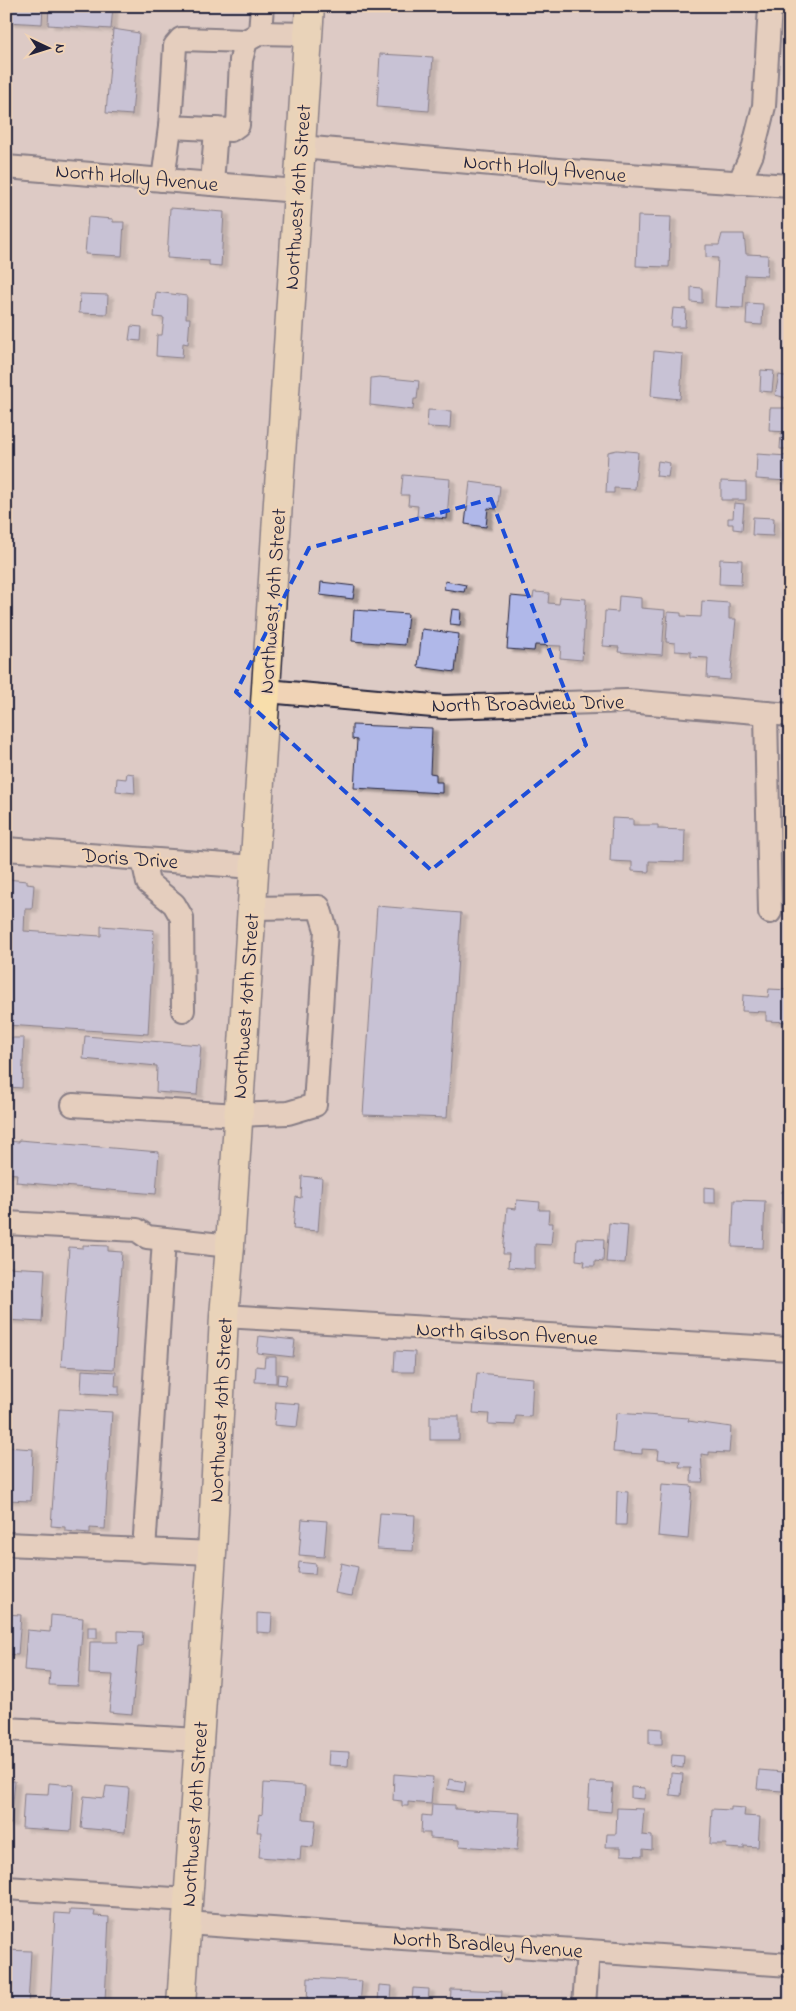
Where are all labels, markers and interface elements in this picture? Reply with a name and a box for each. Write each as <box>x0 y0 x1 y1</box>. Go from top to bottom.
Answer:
north arrow <box>22 22 72 72</box>
text: N <box>49 43 70 54</box>
street label: Northwest 10th Street <box>278 103 320 291</box>
street label: North Holly Avenue <box>462 148 628 194</box>
street label: North Holly Avenue <box>54 157 220 203</box>
street label: Northwest 10th Street <box>253 507 295 695</box>
street label: North Broadview Drive <box>431 688 625 722</box>
street label: Doris Drive <box>80 842 180 878</box>
street label: Northwest 10th Street <box>226 912 268 1100</box>
street label: North Gibson Avenue <box>415 1315 599 1355</box>
street label: Northwest 10th Street <box>202 1317 242 1504</box>
street label: Northwest 10th Street <box>175 1720 217 1908</box>
street label: North Bradley Avenue <box>392 1924 584 1970</box>

